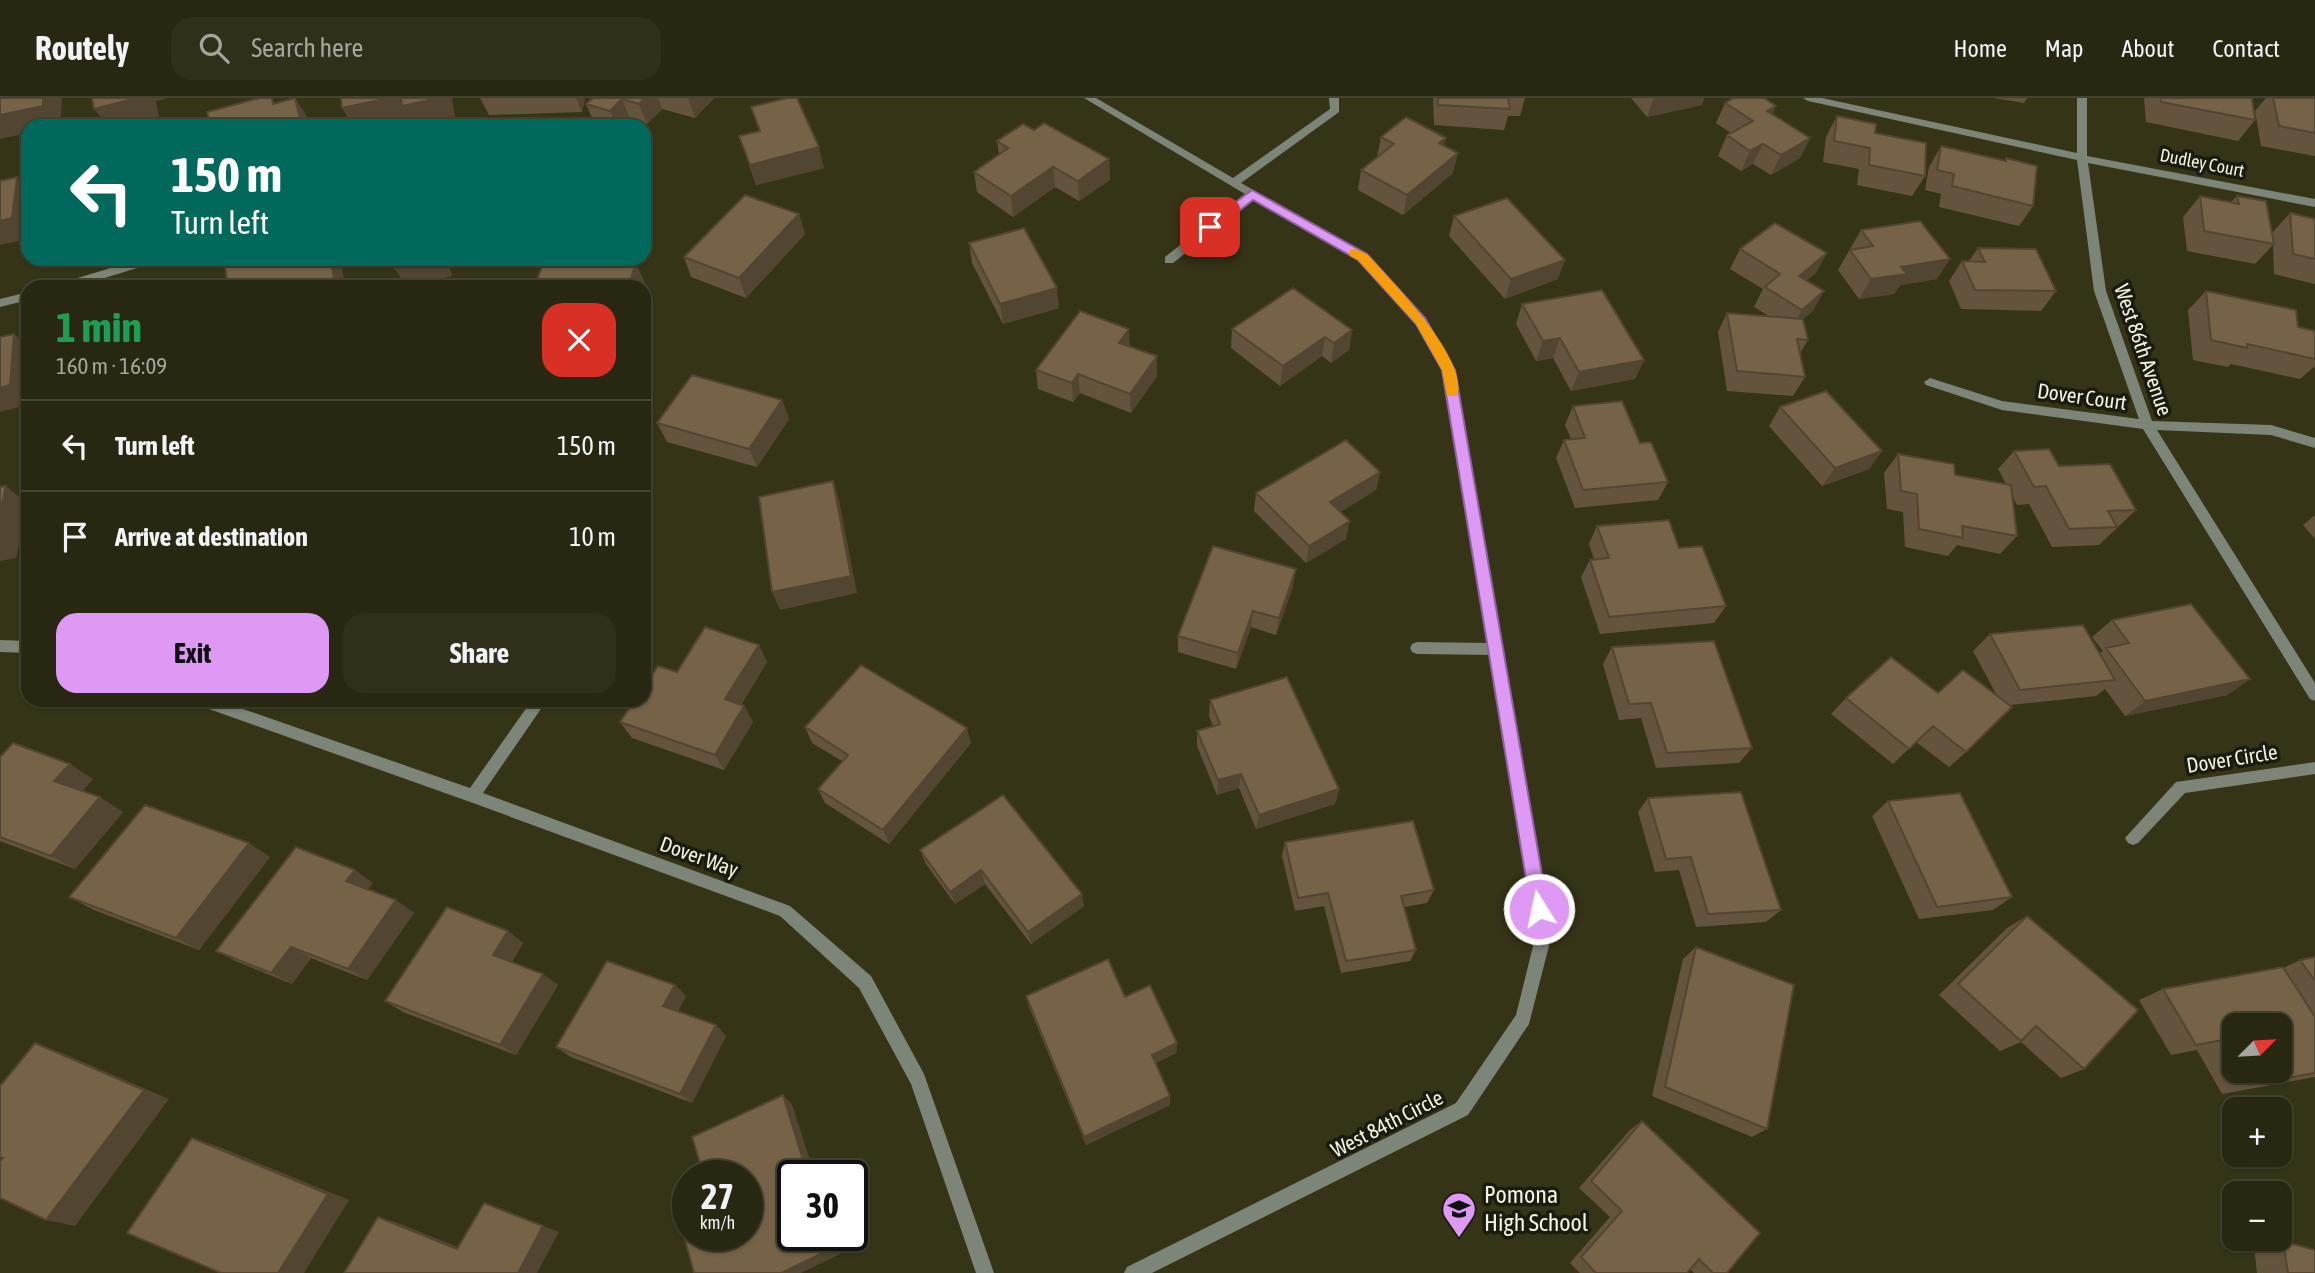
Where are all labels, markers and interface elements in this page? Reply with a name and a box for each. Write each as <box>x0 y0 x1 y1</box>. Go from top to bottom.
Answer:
search box <box>171 17 661 80</box>
text: Routely <box>35 29 129 67</box>
icon: search <box>195 29 233 67</box>
text: Search here <box>251 33 363 63</box>
text: Home <box>1953 35 2007 62</box>
text: Map <box>2045 35 2083 62</box>
text: About <box>2121 35 2174 62</box>
text: Contact <box>2212 35 2280 62</box>
street label: Dudley Court <box>2158 144 2246 181</box>
text: 150 m <box>171 146 282 202</box>
icon: left <box>56 147 147 238</box>
pin <box>1180 197 1240 257</box>
text: Turn left <box>171 204 269 241</box>
icon: arrive <box>1191 208 1229 246</box>
street label: West 86th Avenue <box>2110 281 2178 419</box>
text: 1 min <box>56 303 142 351</box>
button: close <box>542 303 616 377</box>
text: 160 m · 16:09 <box>56 353 167 379</box>
street label: Dover Court <box>2036 378 2128 414</box>
icon: left <box>56 427 94 465</box>
text: Turn left <box>115 431 195 461</box>
text: 150 m <box>557 431 616 461</box>
icon: arrive <box>56 518 94 556</box>
text: Arrive at destination <box>115 522 308 552</box>
text: 10 m <box>569 522 616 552</box>
button: Exit <box>56 613 329 693</box>
button: Share <box>343 613 616 693</box>
street label: Dover Circle <box>2185 739 2279 777</box>
street label: Dover Way <box>657 831 742 881</box>
position arrow <box>1502 872 1576 946</box>
north arrow <box>2222 1013 2292 1083</box>
map controls <box>2222 1013 2292 1251</box>
street label: West 84th Circle <box>1327 1085 1447 1162</box>
button: + <box>2222 1097 2292 1167</box>
speed limit sign: 30 <box>777 1160 868 1251</box>
text: 27 <box>701 1176 734 1216</box>
place label: Pomona High School <box>1484 1181 1589 1236</box>
button: − <box>2222 1181 2292 1251</box>
school or university icon: Pomona High School <box>1440 1190 1478 1239</box>
text: km/h <box>700 1212 735 1233</box>

